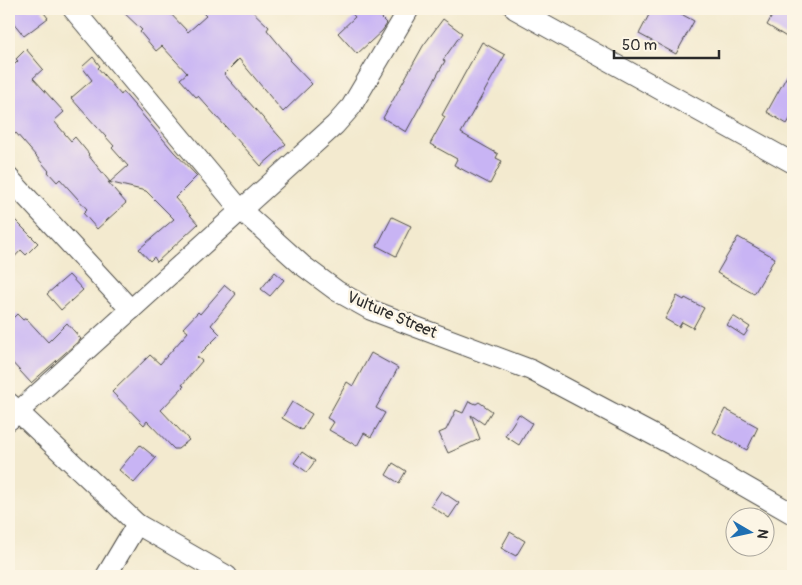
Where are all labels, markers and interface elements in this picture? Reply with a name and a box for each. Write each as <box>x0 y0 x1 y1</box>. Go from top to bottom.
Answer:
scale bar <box>614 28 720 60</box>
text: 50 m <box>622 36 657 55</box>
street label: Vulture Street <box>344 287 441 343</box>
north arrow <box>724 508 774 558</box>
text: N <box>753 528 771 540</box>

